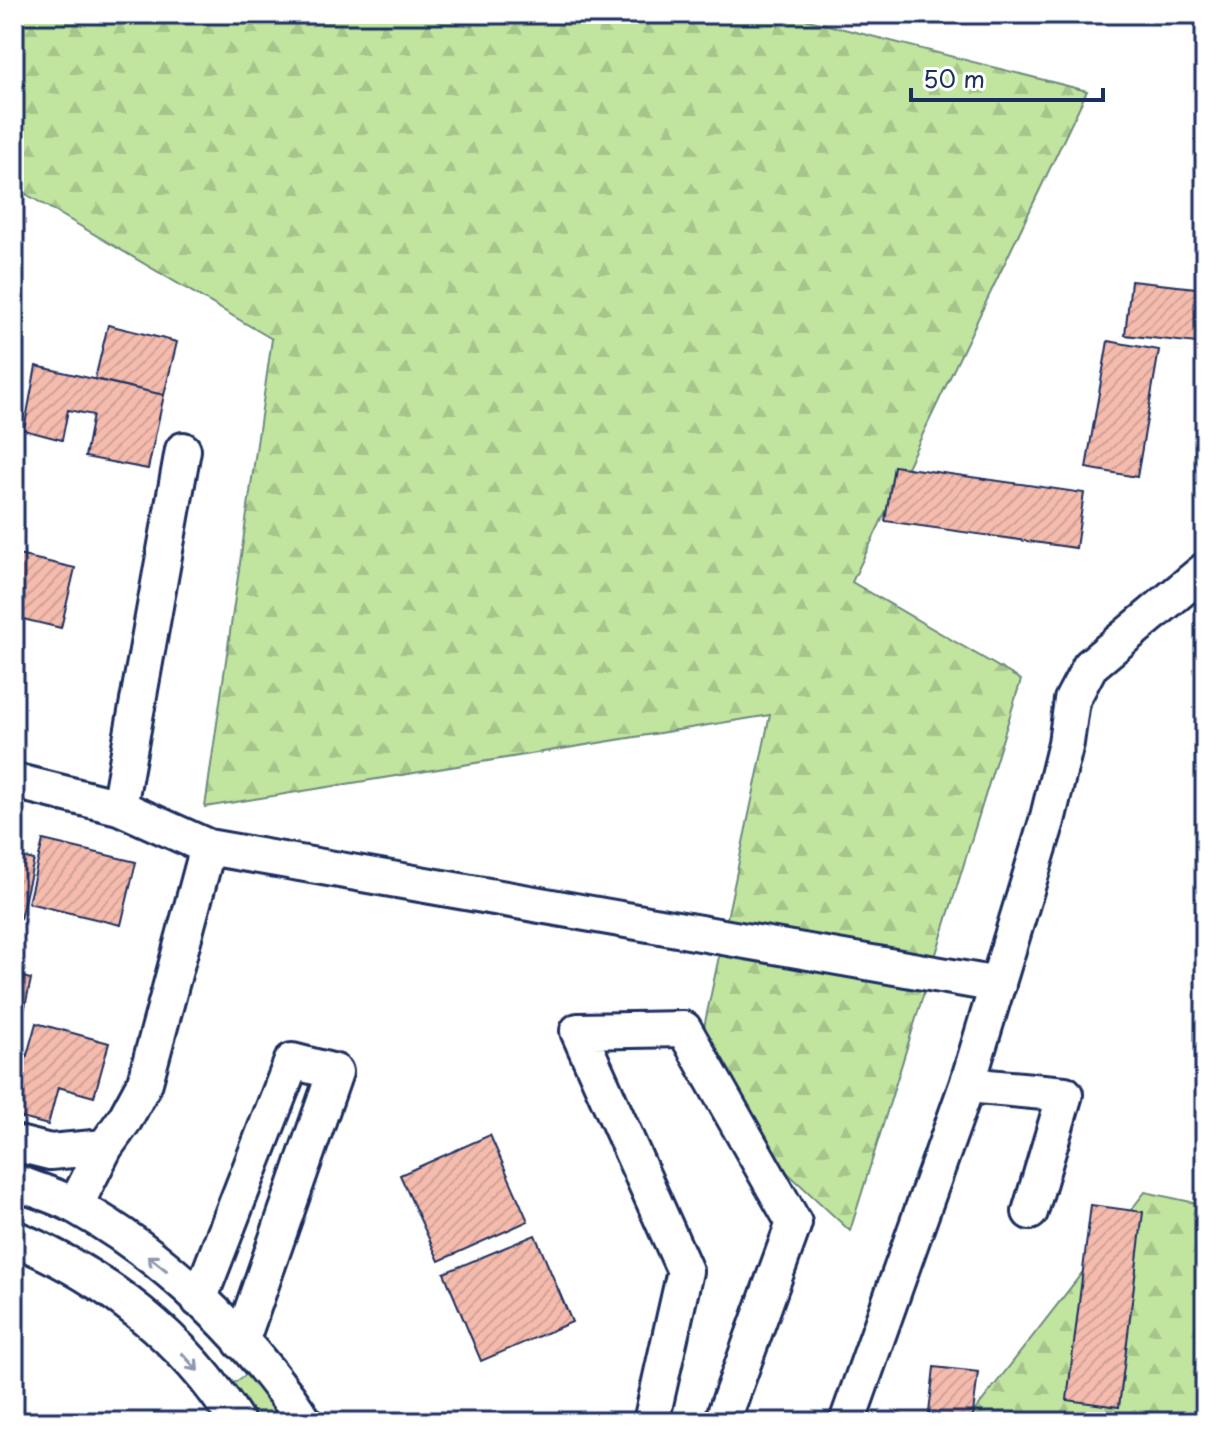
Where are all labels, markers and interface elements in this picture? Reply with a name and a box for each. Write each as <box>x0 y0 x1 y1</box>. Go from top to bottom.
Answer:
scale bar <box>911 52 1103 102</box>
text: 50 m <box>923 60 985 96</box>
one-way arrow <box>147 1255 168 1272</box>
one-way arrow <box>181 1352 199 1372</box>

